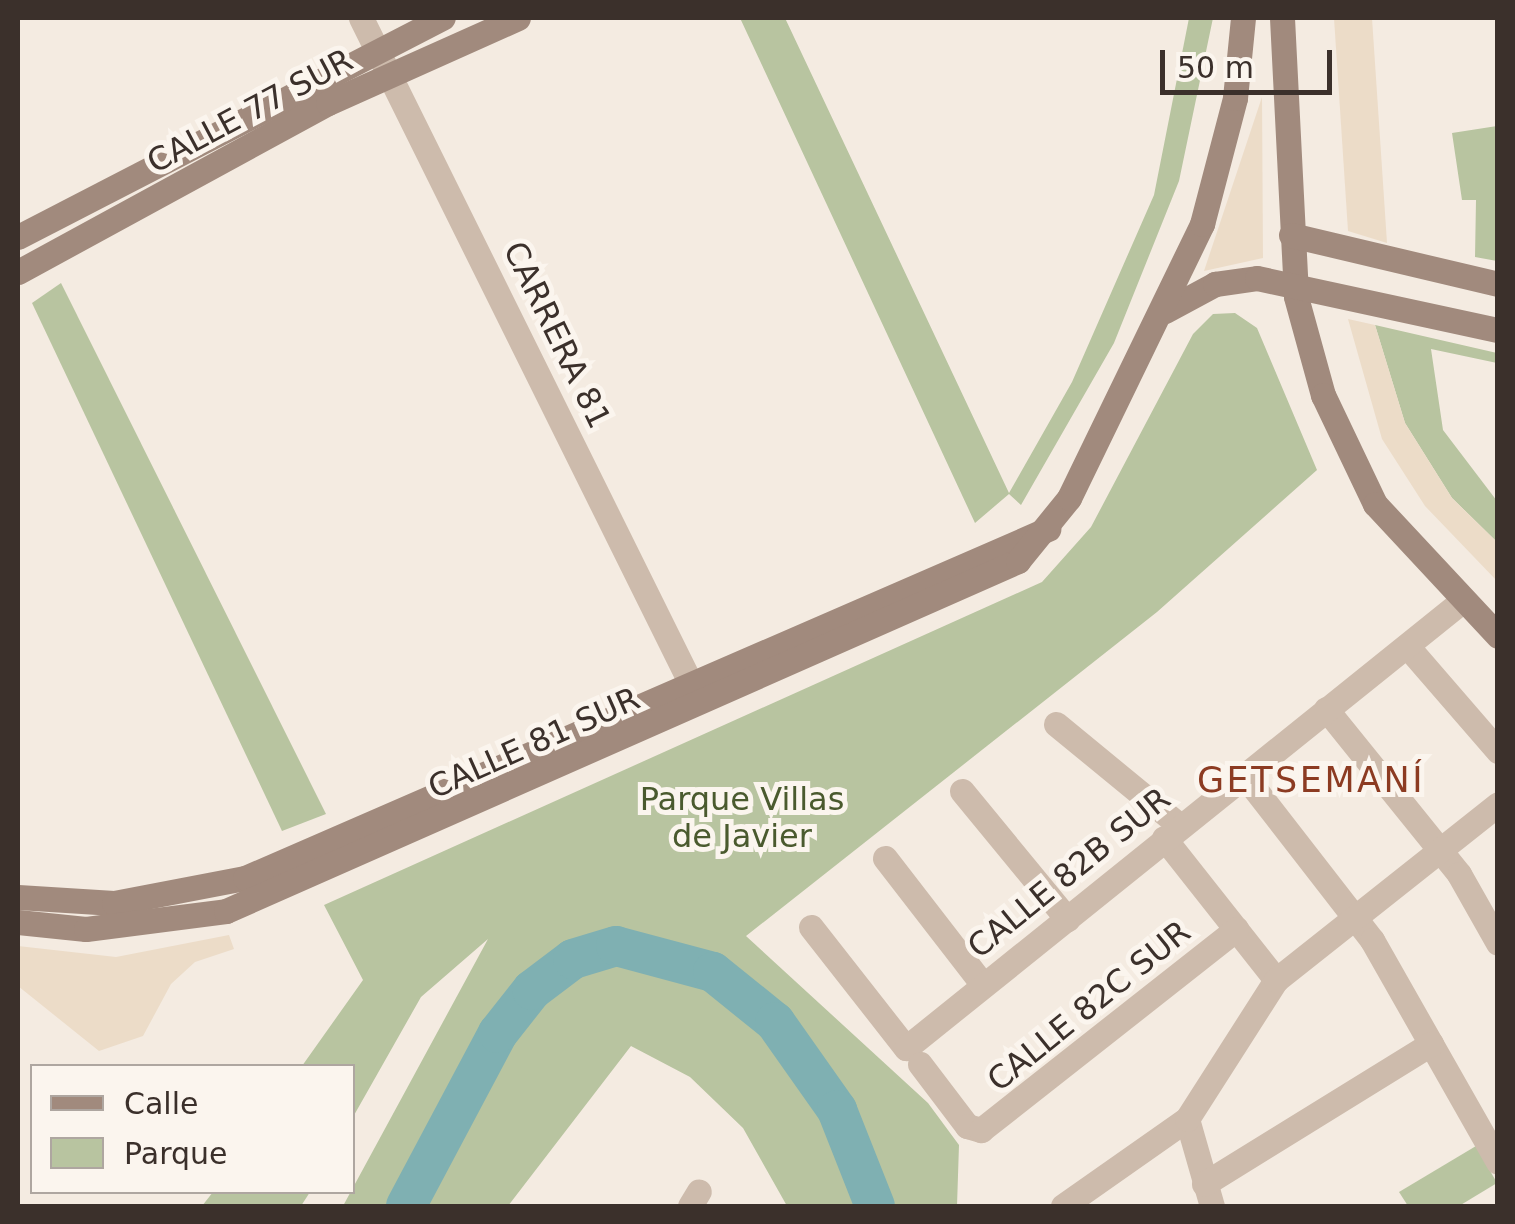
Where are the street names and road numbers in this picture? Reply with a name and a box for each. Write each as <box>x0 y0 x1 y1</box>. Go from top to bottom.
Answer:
street label: CALLE 77 SUR <box>141 41 359 181</box>
street label: CARRERA 81 <box>495 236 619 434</box>
street label: CALLE 81 SUR <box>422 679 646 807</box>
street label: CALLE 82B SUR <box>960 780 1178 966</box>
street label: CALLE 82C SUR <box>980 913 1198 1099</box>

